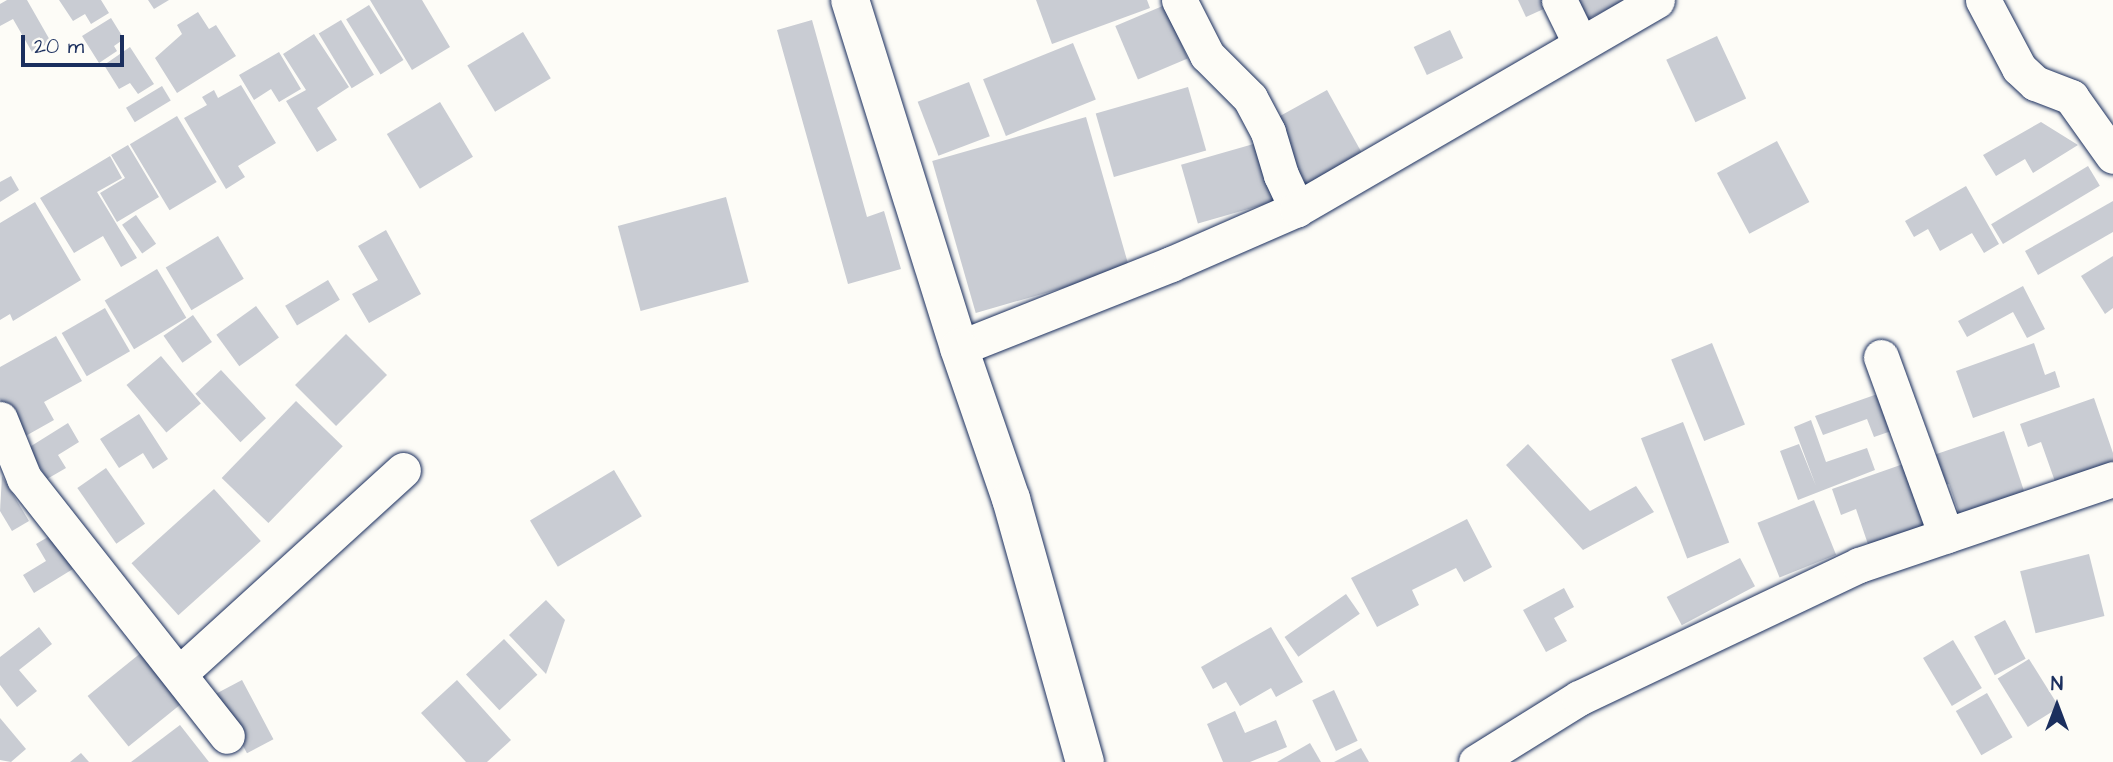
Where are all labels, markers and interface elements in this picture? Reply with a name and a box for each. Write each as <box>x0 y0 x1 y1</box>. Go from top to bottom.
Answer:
scale bar <box>24 21 128 65</box>
text: 20 m <box>34 32 84 61</box>
north arrow <box>2022 671 2092 741</box>
text: N <box>2051 671 2063 698</box>

